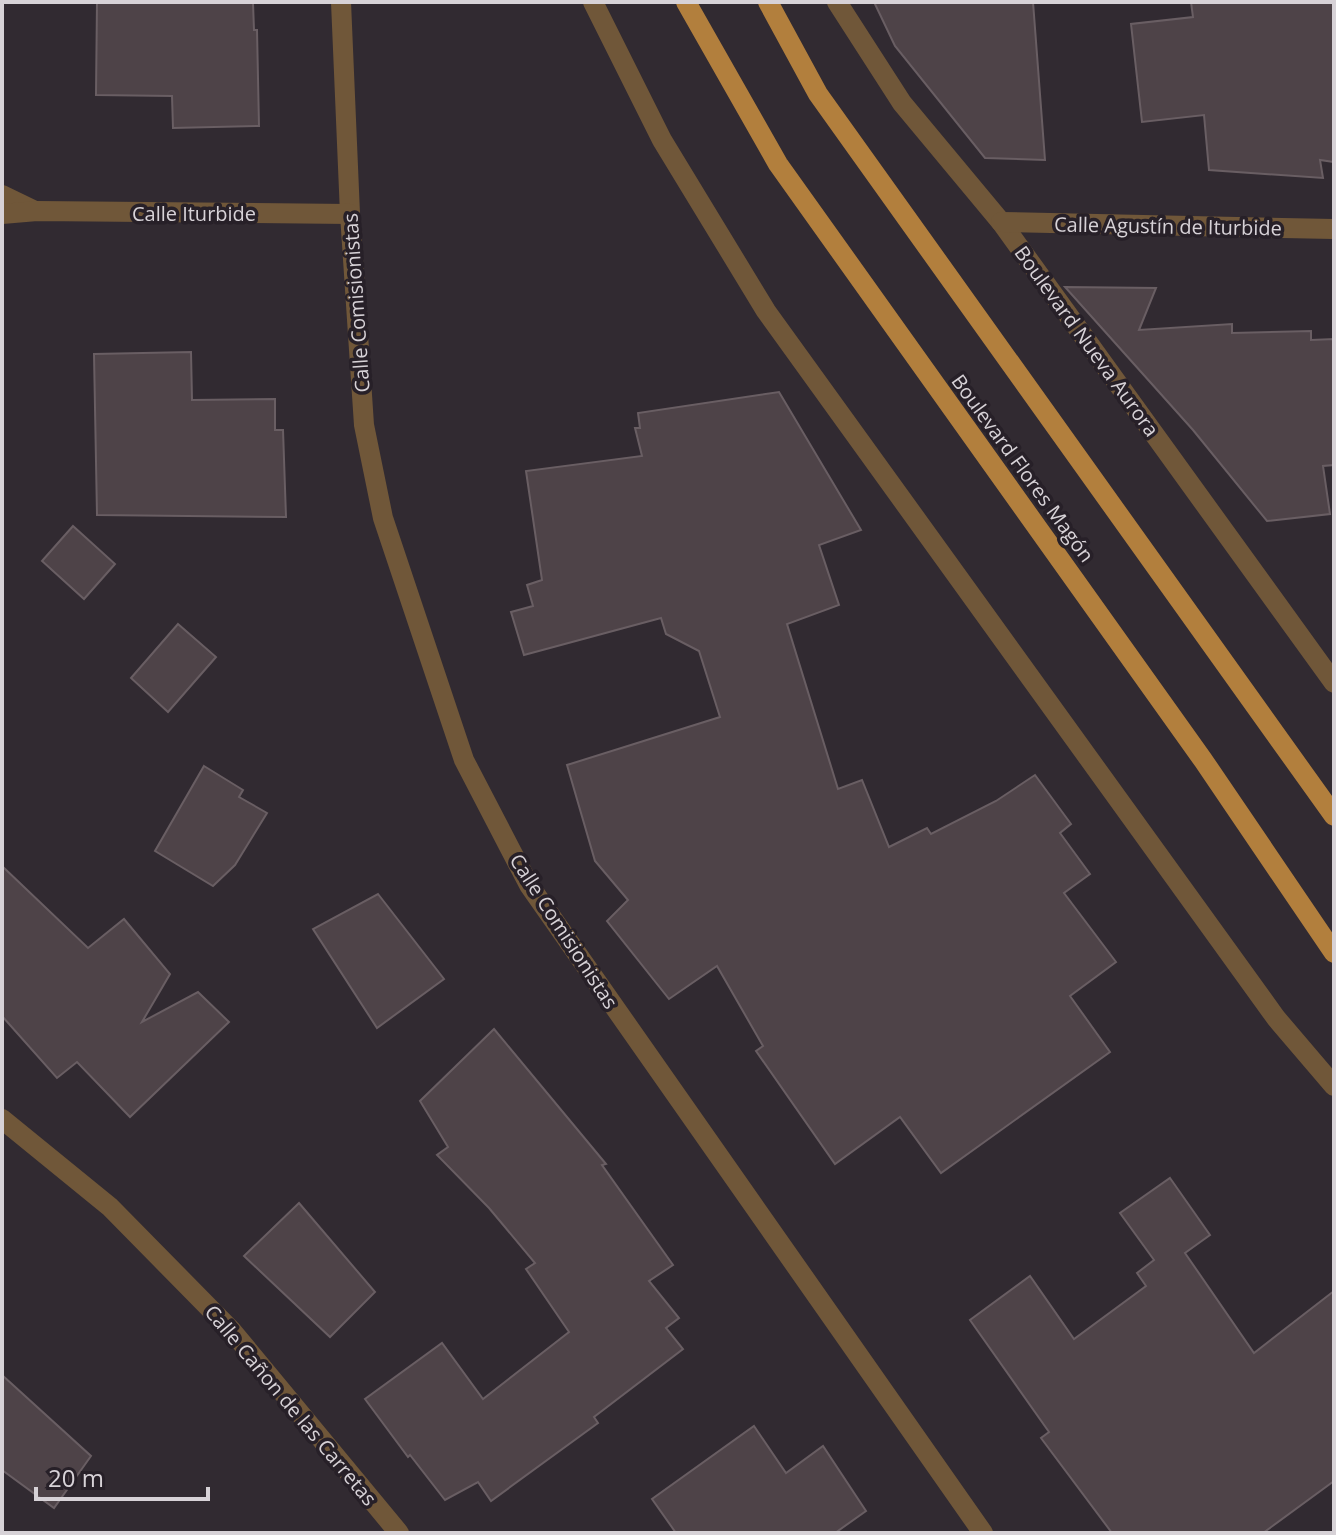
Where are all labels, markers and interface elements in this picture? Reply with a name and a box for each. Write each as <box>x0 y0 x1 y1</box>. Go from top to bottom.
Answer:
street label: Calle Iturbide <box>132 200 256 227</box>
street label: Calle Agustín de Iturbide <box>1054 211 1282 241</box>
street label: Calle Comisionistas <box>336 212 376 394</box>
street label: Boulevard Nueva Aurora <box>1009 240 1165 442</box>
street label: Boulevard Flores Magón <box>946 369 1100 567</box>
street label: Calle Comisionistas <box>504 848 624 1014</box>
street label: Calle Cañon de las Carretas <box>199 1299 383 1511</box>
scale bar <box>36 1451 208 1501</box>
text: 20 m <box>48 1461 104 1494</box>

